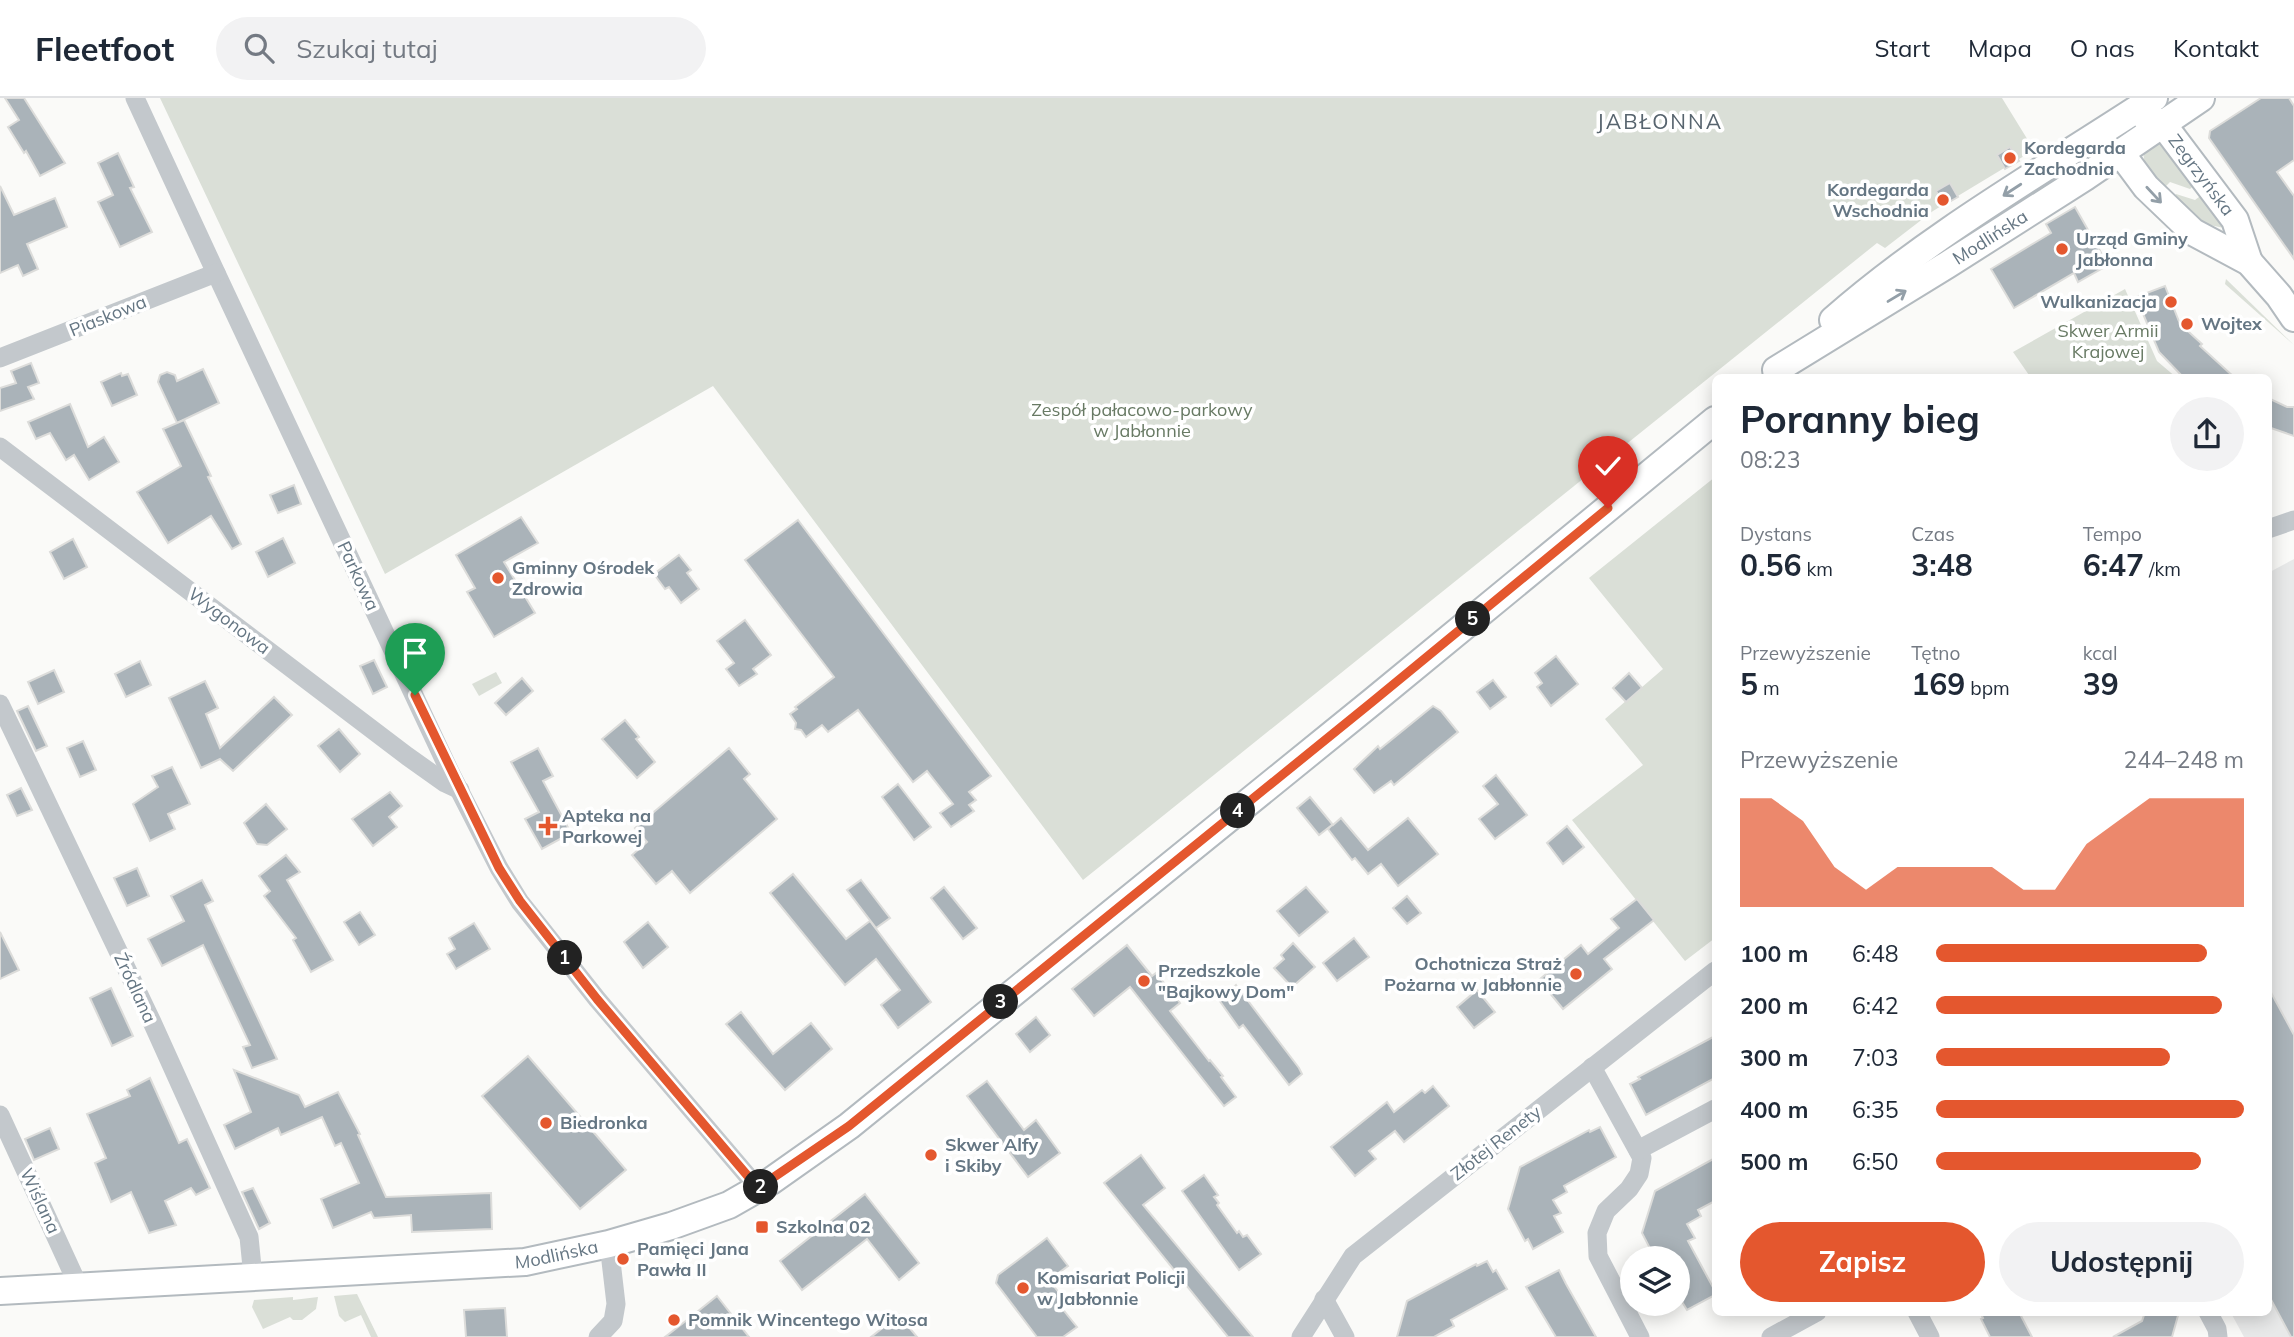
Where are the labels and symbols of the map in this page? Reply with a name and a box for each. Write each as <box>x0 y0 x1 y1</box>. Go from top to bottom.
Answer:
district label: JABŁONNA <box>1597 108 1723 134</box>
street label: Zegrzyńska <box>2164 130 2240 220</box>
place label: Kordegarda Zachodnia <box>2024 136 2126 180</box>
marker: Kordegarda Zachodnia <box>2002 150 2018 166</box>
place label: Kordegarda Wschodnia <box>1827 178 1929 222</box>
one-way arrow <box>2002 183 2022 197</box>
one-way arrow <box>2145 186 2162 203</box>
marker: Kordegarda Wschodnia <box>1935 192 1951 208</box>
street label: Modlińska <box>1948 205 2032 269</box>
place label: Urząd Gminy Jabłonna <box>2076 227 2188 271</box>
marker: Urząd Gminy Jabłonna <box>2054 241 2070 257</box>
one-way arrow <box>1887 289 1907 303</box>
street label: Piaskowa <box>66 290 150 341</box>
place label: Wulkanizacja <box>2040 290 2157 313</box>
marker: Wulkanizacja <box>2163 294 2179 310</box>
place label: Wojtex <box>2201 312 2263 335</box>
marker: Wojtex <box>2179 316 2195 332</box>
park label: Skwer Armii Krajowej <box>2058 319 2158 363</box>
park label: Zespół pałacowo-parkowy w Jabłonnie <box>1031 398 1253 442</box>
pin <box>1578 436 1638 508</box>
street label: Parkowa <box>332 537 385 614</box>
place label: Gminny Ośrodek Zdrowia <box>512 556 655 600</box>
marker: Gminny Ośrodek Zdrowia <box>490 570 506 586</box>
street label: Wygonowa <box>184 582 275 659</box>
pin: 5 <box>1456 602 1490 636</box>
pin <box>385 623 445 695</box>
pin: 4 <box>1220 794 1256 828</box>
place label: Apteka na Parkowej <box>562 804 651 848</box>
marker: Apteka na Parkowej <box>540 818 556 834</box>
pin: 1 <box>548 940 582 976</box>
street label: Źródlana <box>109 949 162 1026</box>
place label: Ochotnicza Straż Pożarna w Jabłonnie <box>1384 952 1562 996</box>
place label: Przedszkole "Bajkowy Dom" <box>1158 959 1294 1003</box>
marker: Ochotnicza Straż Pożarna w Jabłonnie <box>1568 966 1584 982</box>
marker: Przedszkole "Bajkowy Dom" <box>1136 973 1152 989</box>
pin: 3 <box>984 984 1018 1020</box>
street label: Złotej Renety <box>1446 1100 1546 1185</box>
place label: Biedronka <box>560 1111 648 1134</box>
marker: Biedronka <box>538 1115 554 1131</box>
place label: Skwer Alfy i Skiby <box>945 1133 1038 1177</box>
marker: Skwer Alfy i Skiby <box>923 1147 939 1163</box>
street label: Wiślana <box>15 1164 66 1237</box>
pin: 2 <box>744 1170 778 1204</box>
place label: Szkolna 02 <box>776 1215 871 1238</box>
marker: Szkolna 02 <box>754 1219 770 1235</box>
street label: Modlińska <box>514 1235 600 1274</box>
place label: Pamięci Jana Pawła II <box>637 1237 749 1281</box>
marker: Pamięci Jana Pawła II <box>615 1251 631 1267</box>
place label: Komisariat Policji w Jabłonnie <box>1037 1266 1185 1310</box>
marker: Komisariat Policji w Jabłonnie <box>1015 1280 1031 1296</box>
place label: Pomnik Wincentego Witosa <box>688 1308 928 1331</box>
marker: Pomnik Wincentego Witosa <box>666 1312 682 1328</box>

